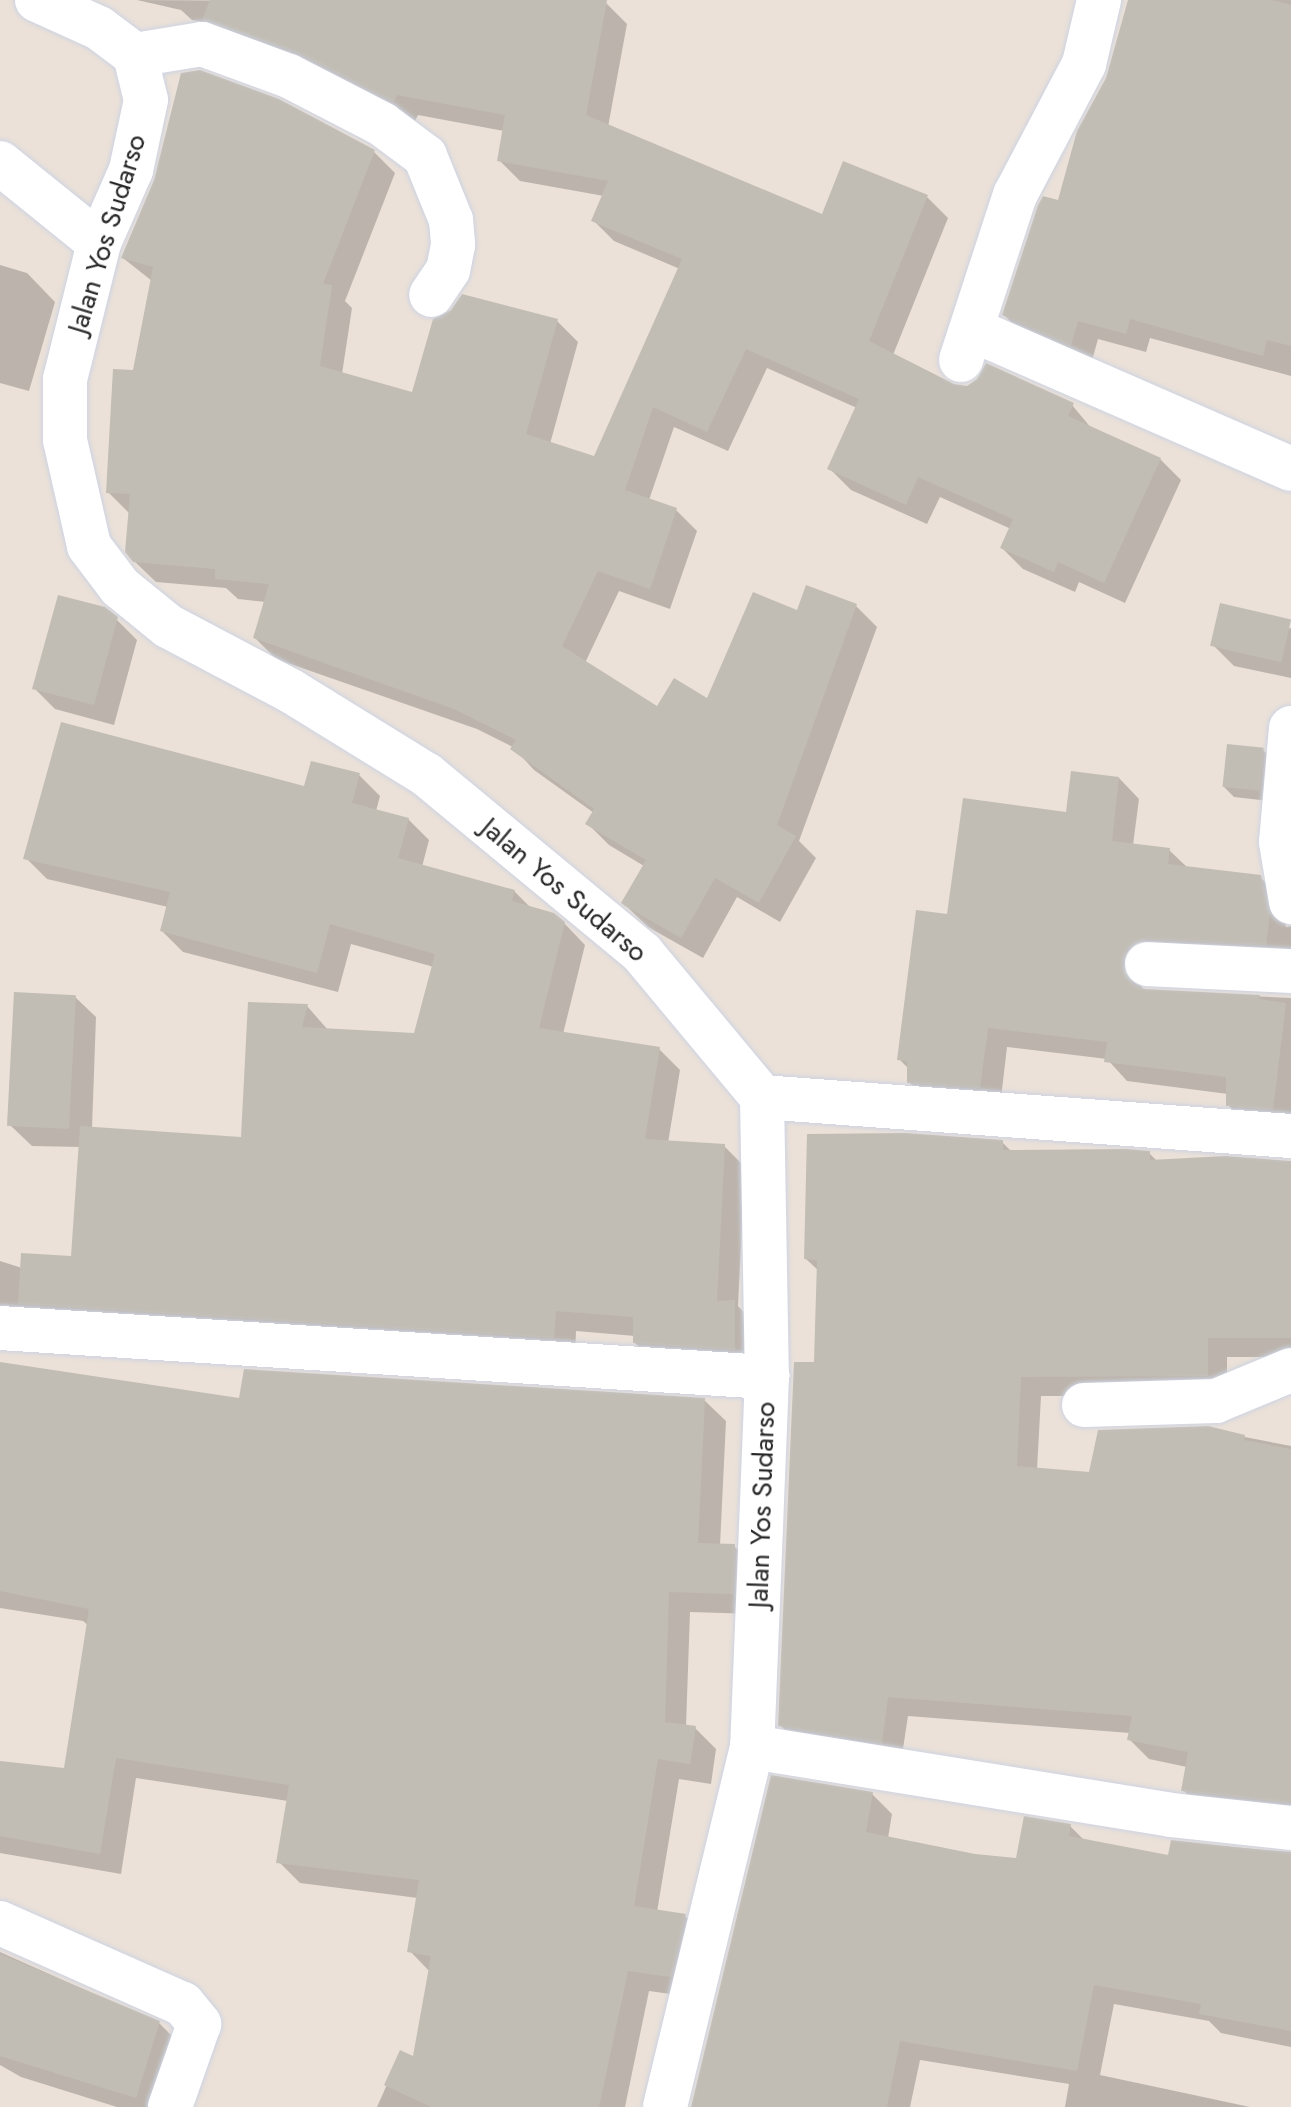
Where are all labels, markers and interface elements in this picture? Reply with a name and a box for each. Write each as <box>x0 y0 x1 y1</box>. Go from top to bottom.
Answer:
street label: Jalan Yos Sudarso <box>61 130 153 338</box>
street label: Jalan Yos Sudarso <box>474 811 654 969</box>
street label: Jalan Yos Sudarso <box>742 1401 782 1609</box>

